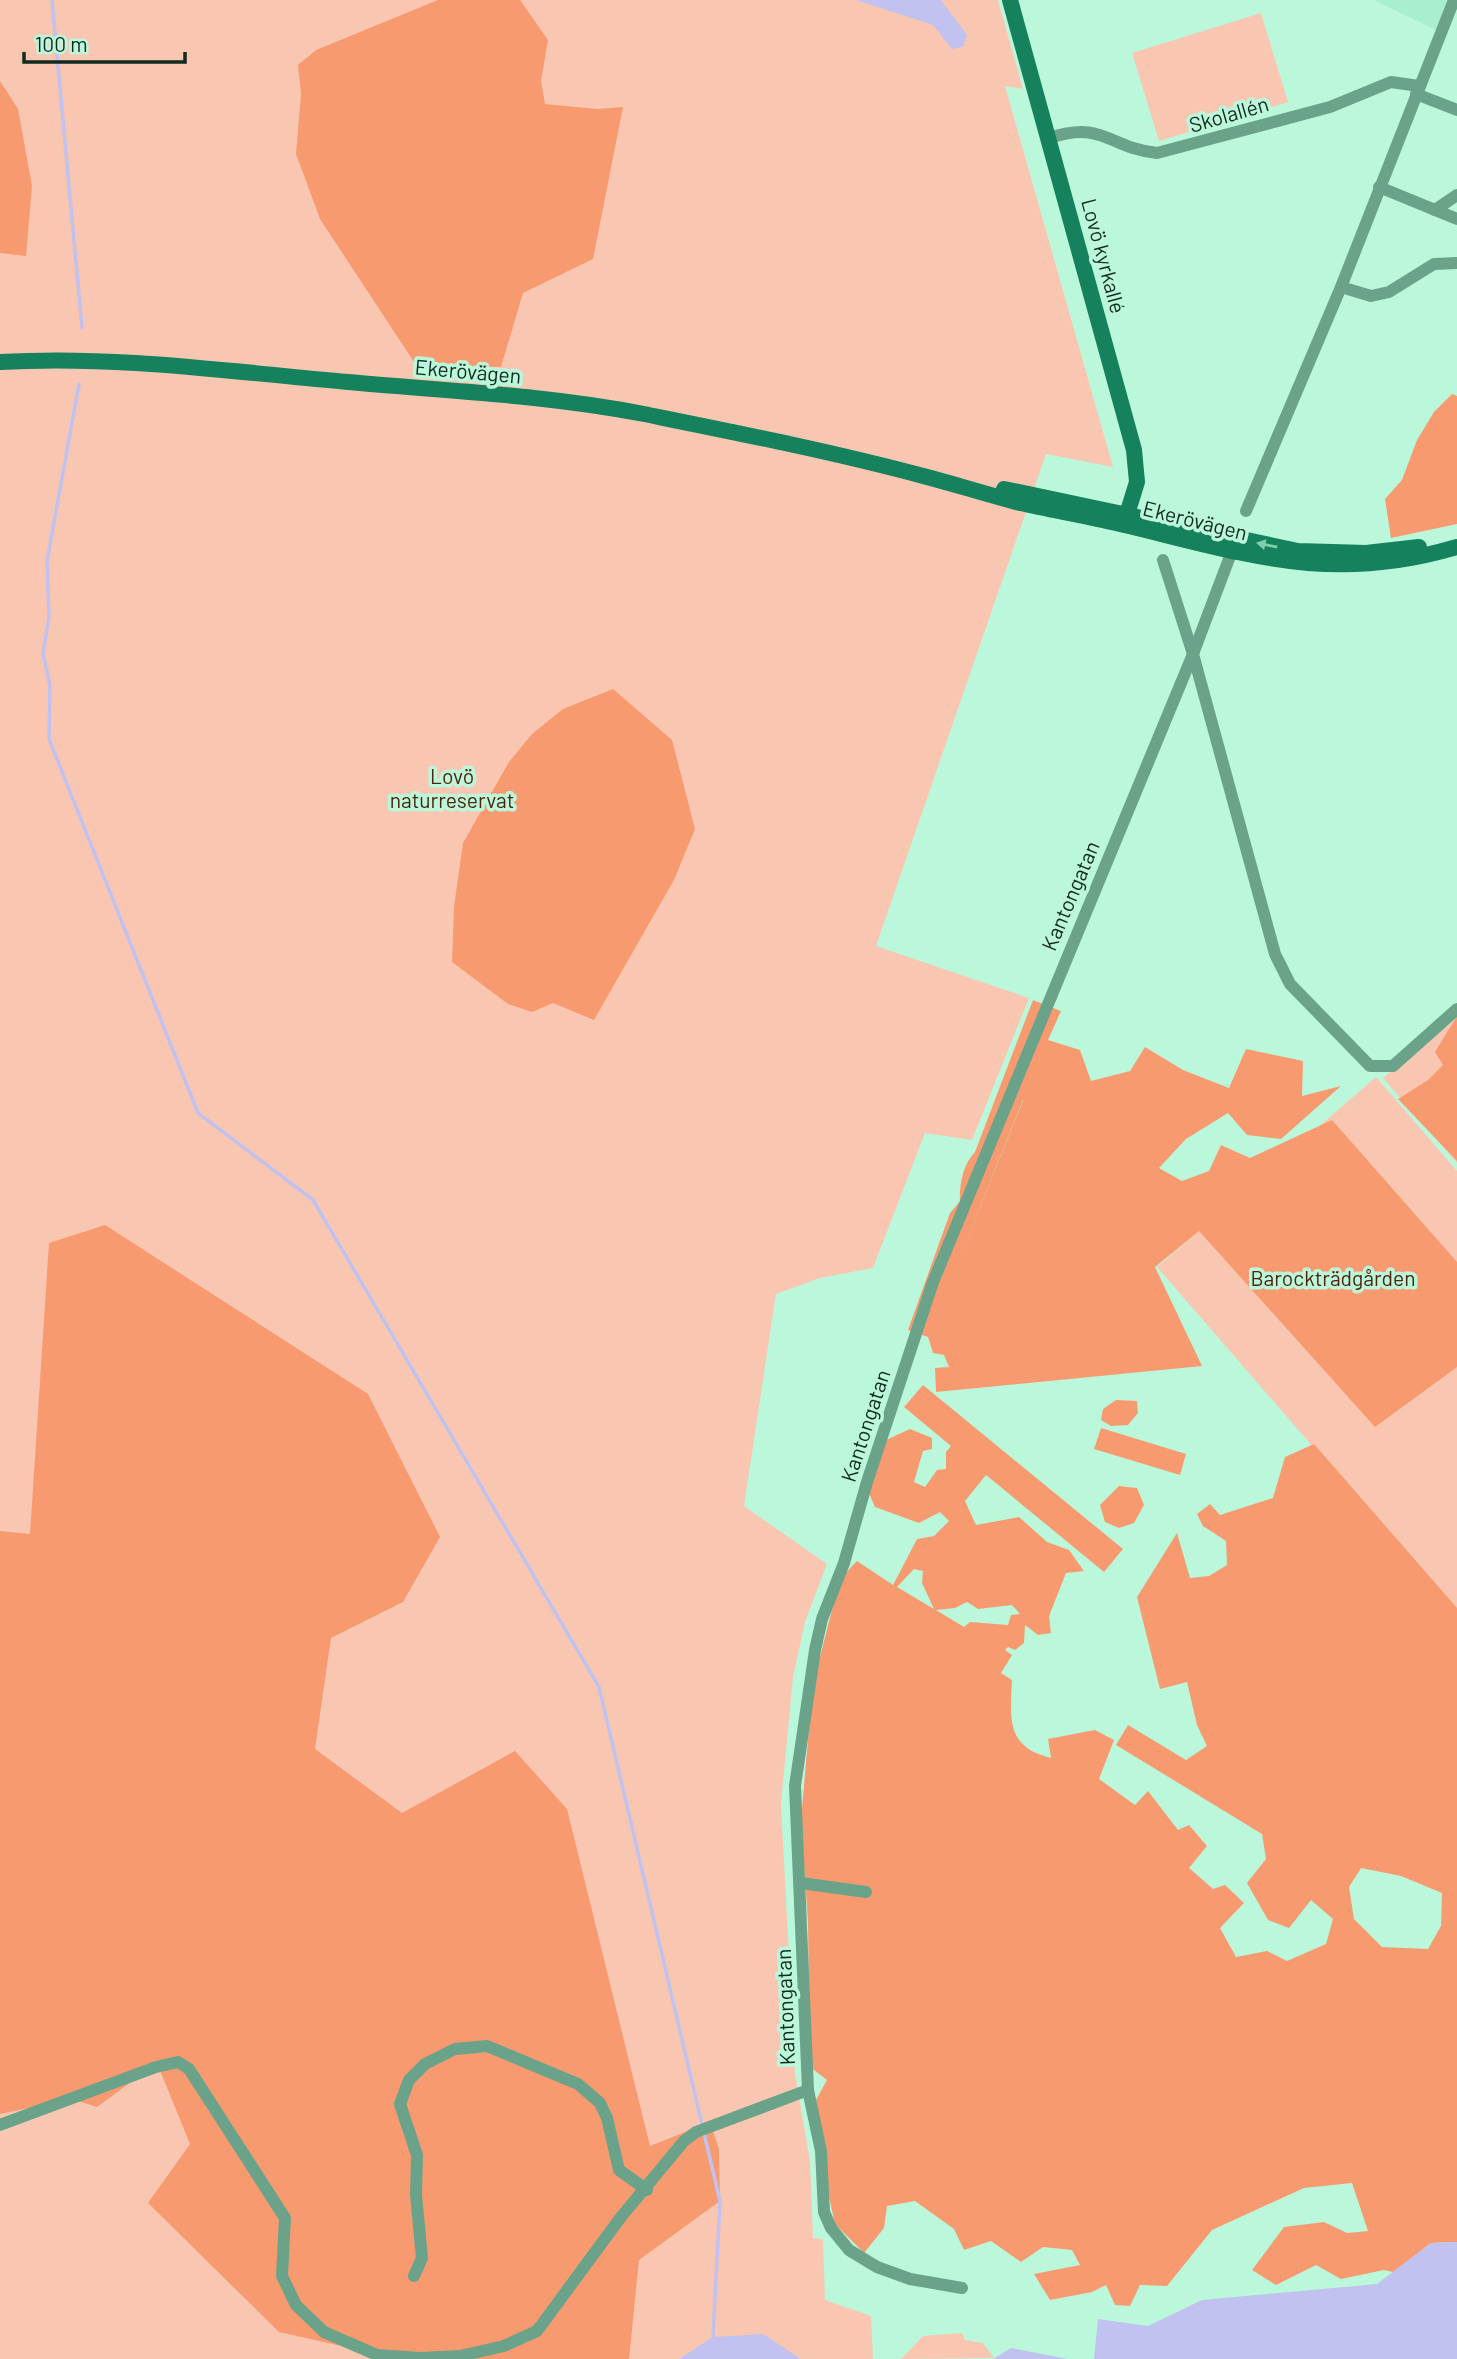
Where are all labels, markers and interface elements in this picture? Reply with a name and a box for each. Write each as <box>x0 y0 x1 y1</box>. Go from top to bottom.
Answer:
scale bar <box>24 21 186 65</box>
text: 100 m <box>35 31 88 56</box>
street label: Skolallén <box>1186 90 1271 137</box>
street label: Lovö kyrkallé <box>1077 195 1132 316</box>
street label: Ekerövägen <box>414 353 522 388</box>
street label: Ekerövägen <box>1141 495 1250 545</box>
one-way arrow <box>1256 539 1278 550</box>
park label: Lovö naturreservat <box>390 763 514 812</box>
street label: Kantongatan <box>1035 837 1104 954</box>
park label: Barockträdgården <box>1251 1265 1415 1290</box>
street label: Kantongatan <box>835 1366 894 1485</box>
street label: Kantongatan <box>770 1948 799 2066</box>

